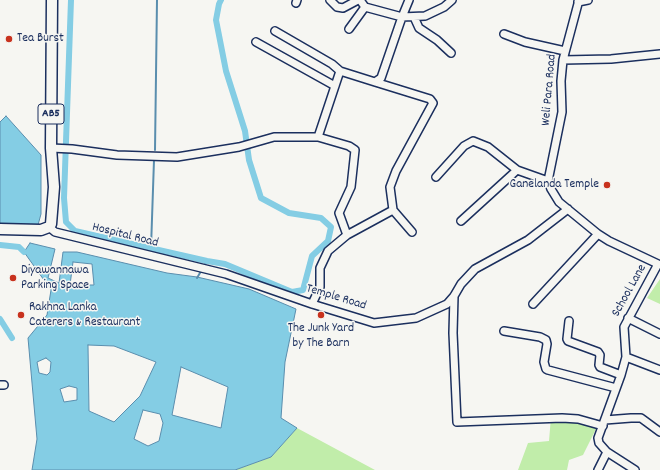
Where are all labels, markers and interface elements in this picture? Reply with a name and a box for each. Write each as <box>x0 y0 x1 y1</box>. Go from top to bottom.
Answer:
place label: Tea Burst <box>17 31 64 47</box>
marker: Tea Burst <box>4 34 14 44</box>
street label: Weli Para Road <box>539 54 561 126</box>
road number: AB5 <box>38 104 64 124</box>
place label: Ganelanda Temple <box>510 177 599 193</box>
marker: Ganelanda Temple <box>602 180 612 190</box>
street label: Hospital Road <box>90 220 160 252</box>
street label: School Lane <box>609 262 651 320</box>
place label: Diyawannawa Parking Space <box>21 263 89 294</box>
marker: Diyawannawa Parking Space <box>8 273 18 283</box>
street label: Temple Road <box>304 281 368 315</box>
place label: Rakhna Lanka Caterers & Restaurant <box>29 300 140 331</box>
marker: Rakhna Lanka Caterers & Restaurant <box>16 310 26 320</box>
marker: The Junk Yard by The Barn <box>316 310 326 320</box>
place label: The Junk Yard by The Barn <box>288 321 354 352</box>

